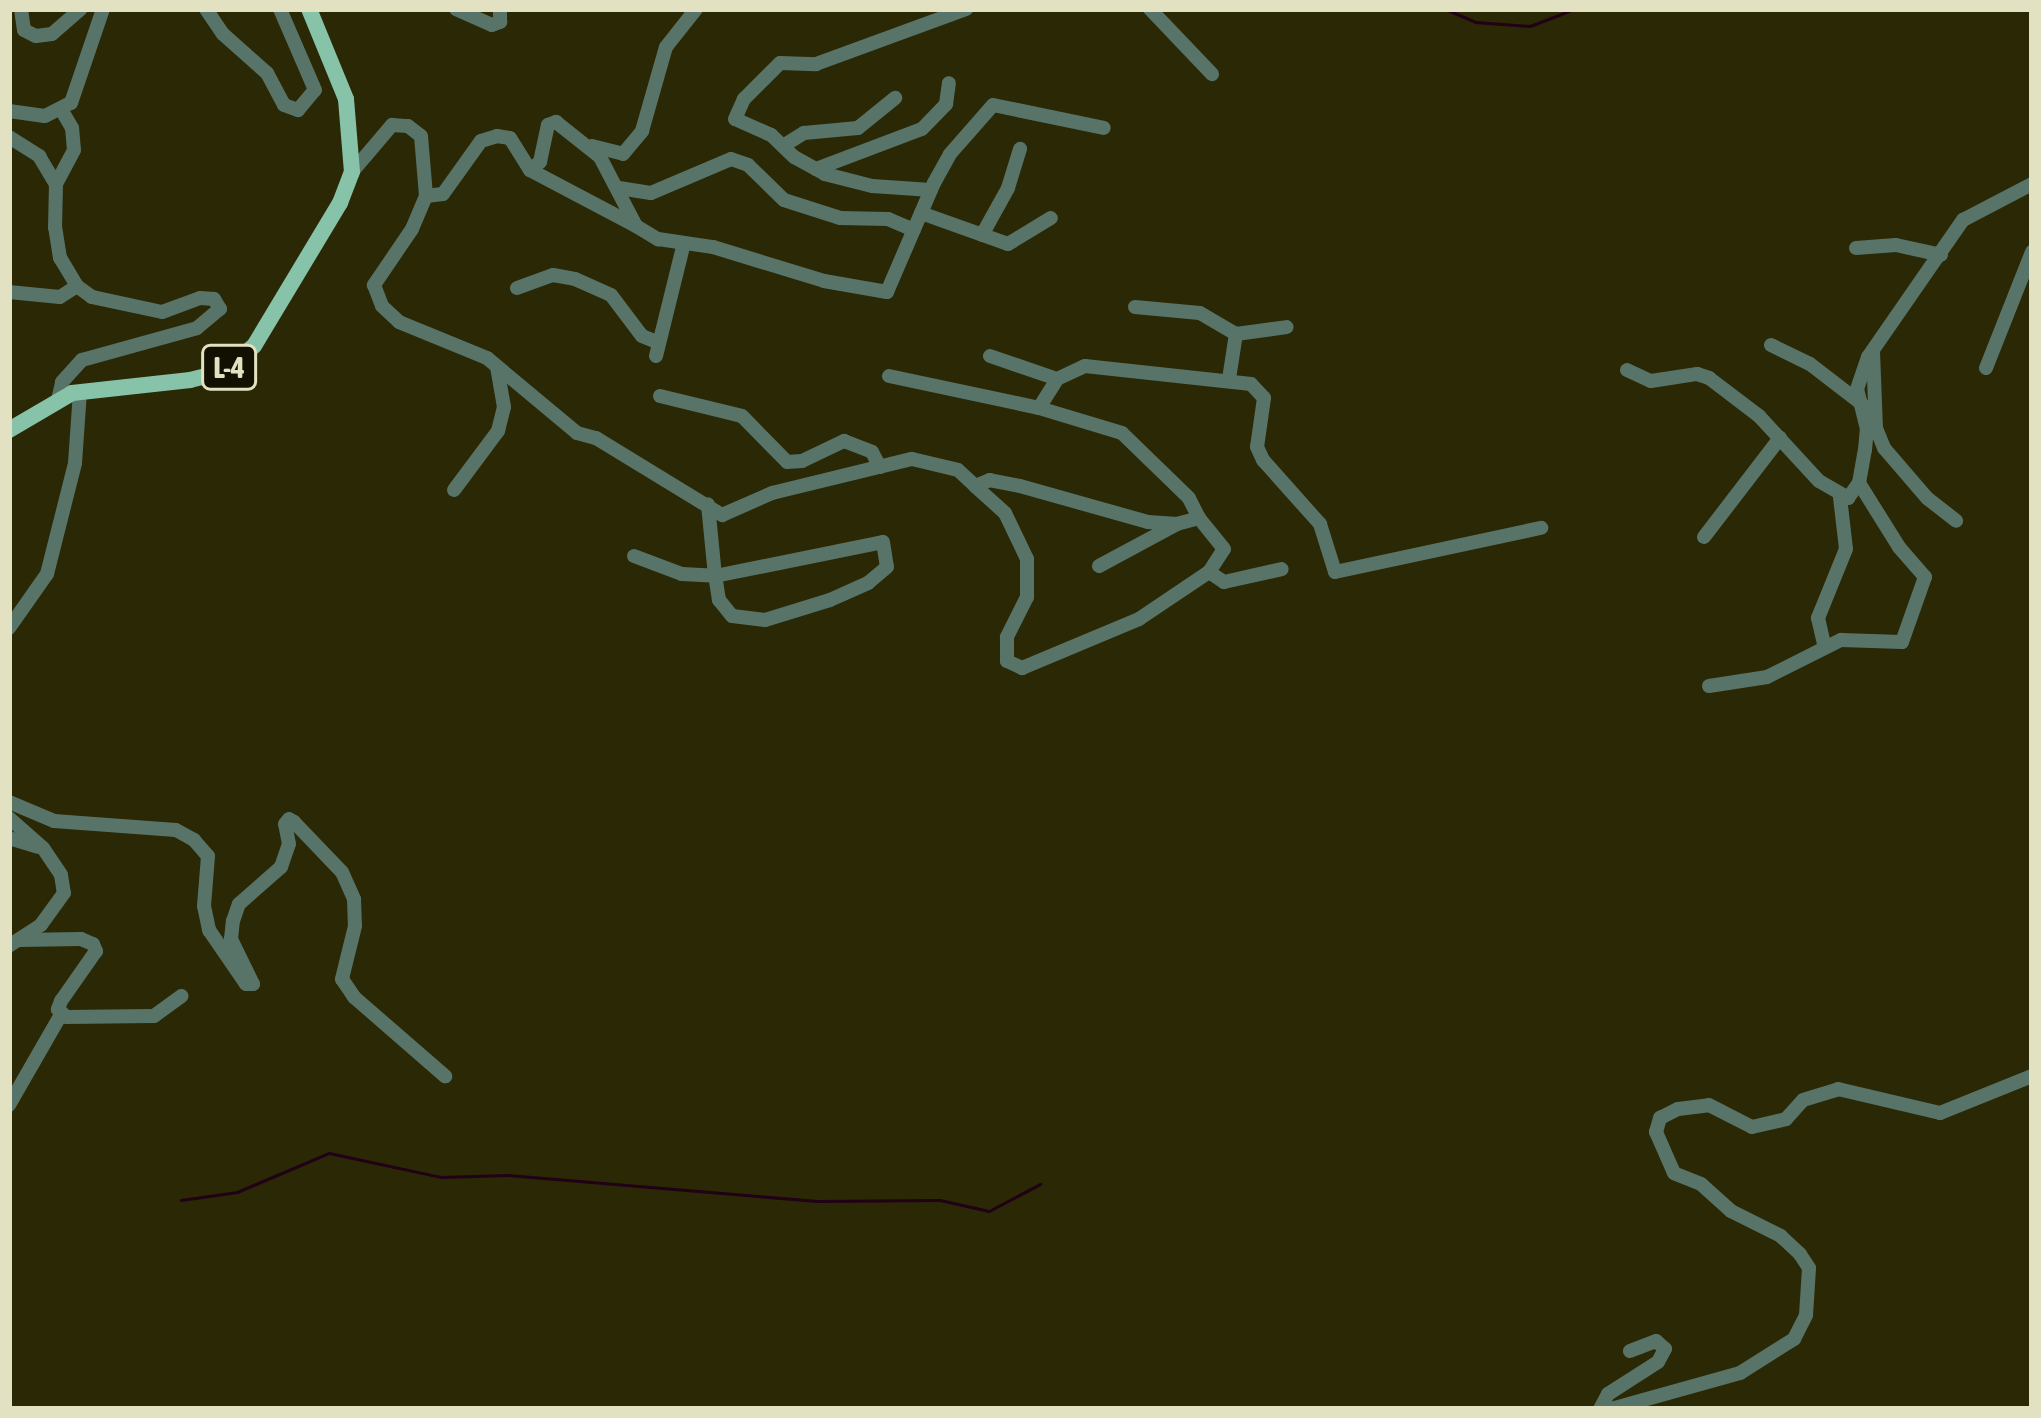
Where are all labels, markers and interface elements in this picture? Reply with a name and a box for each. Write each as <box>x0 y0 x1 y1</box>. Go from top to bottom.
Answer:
road number: L-4 <box>199 343 259 391</box>

